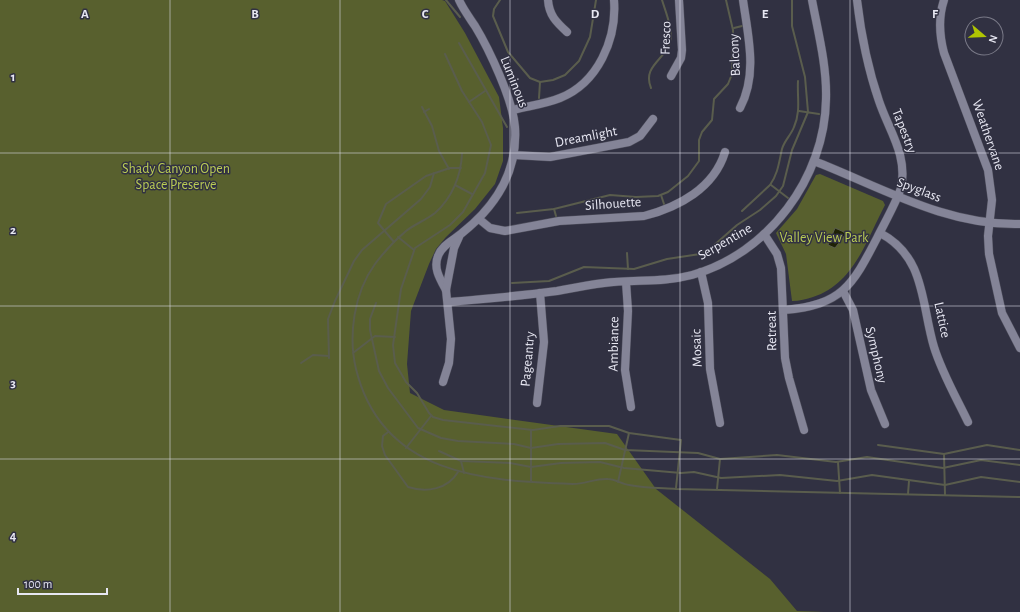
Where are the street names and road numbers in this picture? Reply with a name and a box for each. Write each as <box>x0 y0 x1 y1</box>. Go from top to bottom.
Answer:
street label: Fresco <box>658 21 674 55</box>
street label: Balcony <box>727 33 743 77</box>
street label: Luminous <box>497 54 531 110</box>
street label: Weathervane <box>969 98 1007 172</box>
street label: Tapestry <box>889 107 919 155</box>
street label: Dreamlight <box>554 124 619 150</box>
street label: Spyglass <box>895 175 943 205</box>
street label: Silhouette <box>584 195 642 213</box>
street label: Serpentine <box>696 221 754 263</box>
street label: Lattice <box>931 301 953 339</box>
street label: Retreat <box>765 310 779 351</box>
street label: Ambiance <box>607 316 621 372</box>
street label: Symphony <box>863 325 889 385</box>
street label: Mosaic <box>689 328 705 367</box>
street label: Pageantry <box>519 331 537 387</box>

